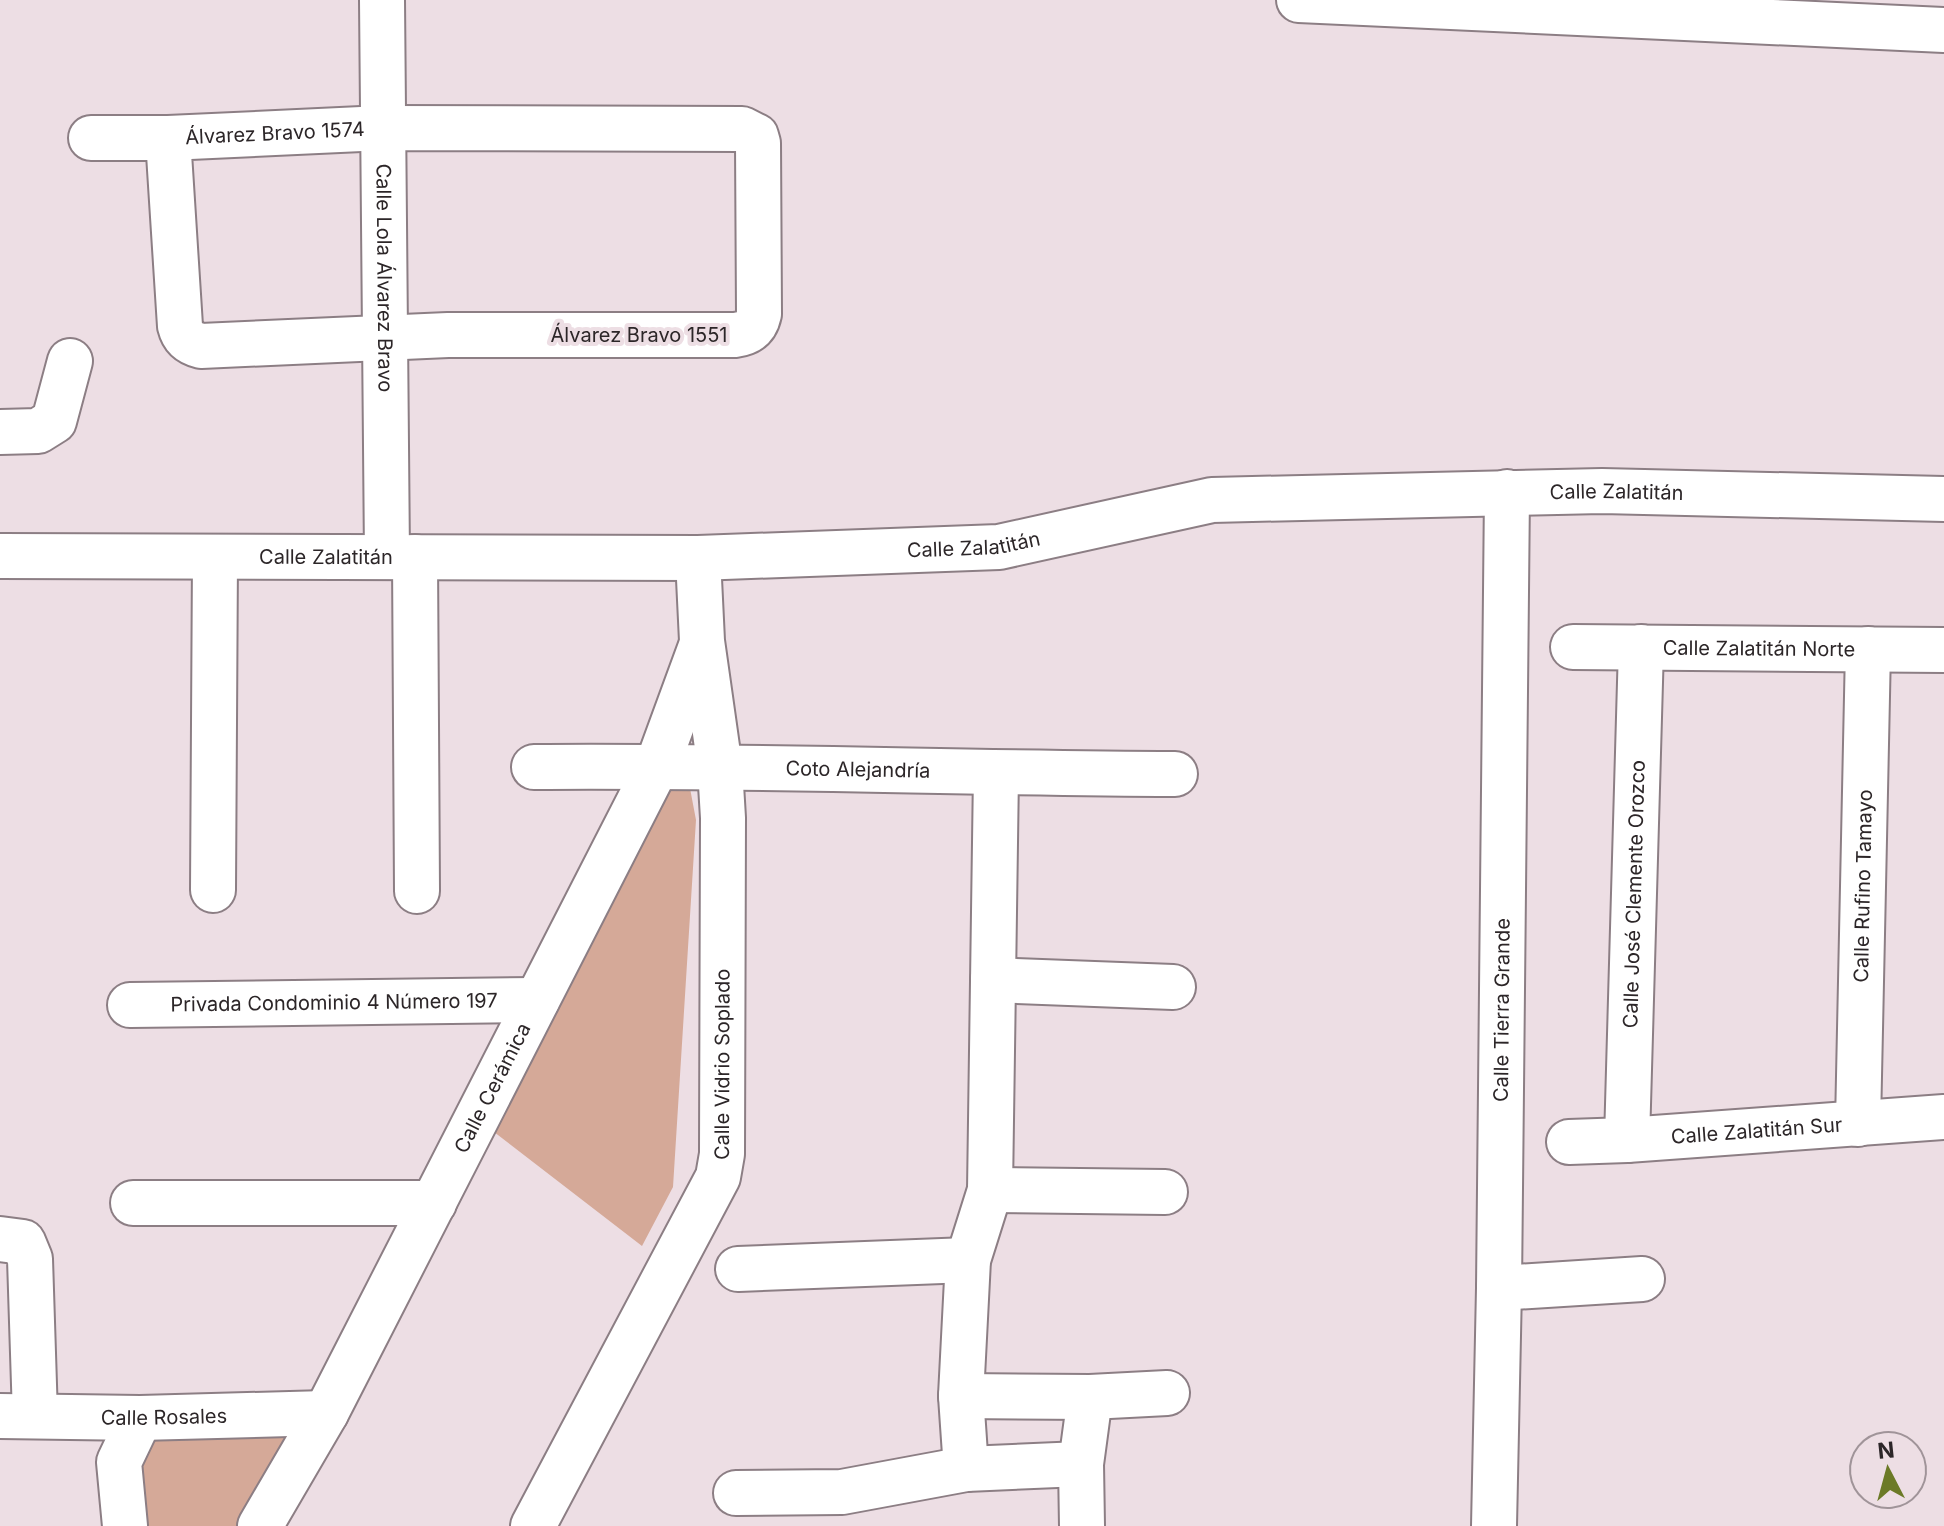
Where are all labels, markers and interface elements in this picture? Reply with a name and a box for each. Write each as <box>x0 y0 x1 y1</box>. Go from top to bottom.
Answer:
street label: Álvarez Bravo 1574 <box>184 117 365 149</box>
street label: Calle Lola Álvarez Bravo <box>371 164 398 392</box>
street label: Álvarez Bravo 1551 <box>551 322 727 347</box>
street label: Calle Zalatitán <box>1549 479 1684 505</box>
street label: Calle Zalatitán <box>907 526 1042 562</box>
street label: Calle Zalatitán <box>259 545 393 569</box>
street label: Calle Zalatitán Norte <box>1663 636 1855 661</box>
street label: Coto Alejandría <box>785 756 931 783</box>
street label: Calle José Clemente Orozco <box>1618 760 1650 1029</box>
street label: Calle Rufino Tamayo <box>1849 789 1877 983</box>
street label: Calle Tierra Grande <box>1489 918 1515 1102</box>
street label: Calle Vidrio Soplado <box>710 969 735 1160</box>
street label: Privada Condominio 4 Número 197 <box>170 988 498 1017</box>
street label: Calle Cerámica <box>449 1019 536 1157</box>
street label: Calle Zalatitán Sur <box>1670 1112 1844 1149</box>
street label: Calle Rosales <box>101 1404 227 1430</box>
north arrow <box>1848 1430 1928 1510</box>
text: N <box>1876 1436 1896 1464</box>

